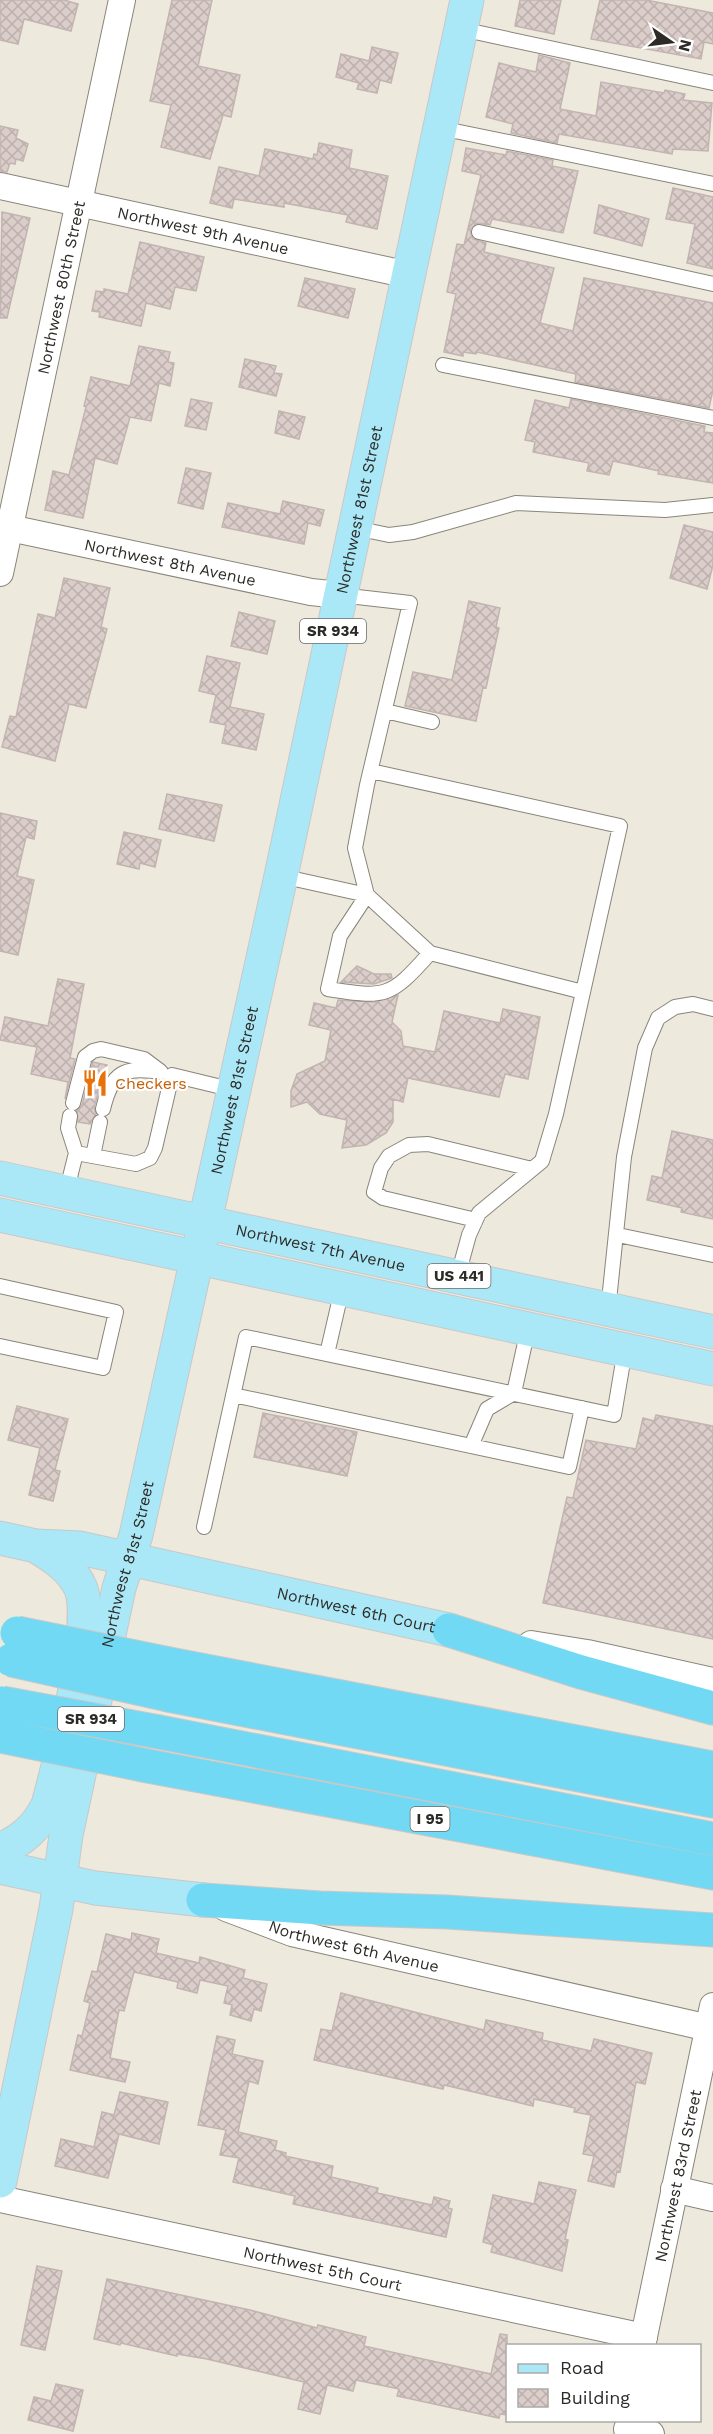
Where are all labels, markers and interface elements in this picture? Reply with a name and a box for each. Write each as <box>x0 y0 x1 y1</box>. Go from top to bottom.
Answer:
north arrow <box>641 12 701 72</box>
text: N <box>674 37 696 54</box>
street label: Northwest 80th Street <box>33 199 89 376</box>
street label: Northwest 9th Avenue <box>116 202 291 258</box>
street label: Northwest 81st Street <box>332 423 386 596</box>
street label: Northwest 8th Avenue <box>83 535 258 590</box>
road number: SR 934 <box>300 619 366 643</box>
street label: Northwest 81st Street <box>206 1004 262 1176</box>
restaurant icon: Checkers <box>80 1068 110 1098</box>
place label: Checkers <box>115 1074 187 1093</box>
street label: Northwest 7th Avenue <box>234 1220 407 1275</box>
road number: US 441 <box>428 1264 490 1288</box>
street label: Northwest 81st Street <box>97 1479 157 1650</box>
street label: Northwest 6th Court <box>275 1583 438 1636</box>
road number: SR 934 <box>58 1707 124 1731</box>
road number: I 95 <box>410 1807 450 1831</box>
street label: Northwest 6th Avenue <box>266 1916 441 1976</box>
street label: Northwest 83rd Street <box>650 2087 705 2264</box>
street label: Northwest 5th Court <box>242 2242 404 2294</box>
legend <box>506 2344 701 2422</box>
text: Road <box>560 2357 604 2378</box>
text: Building <box>560 2387 630 2408</box>

